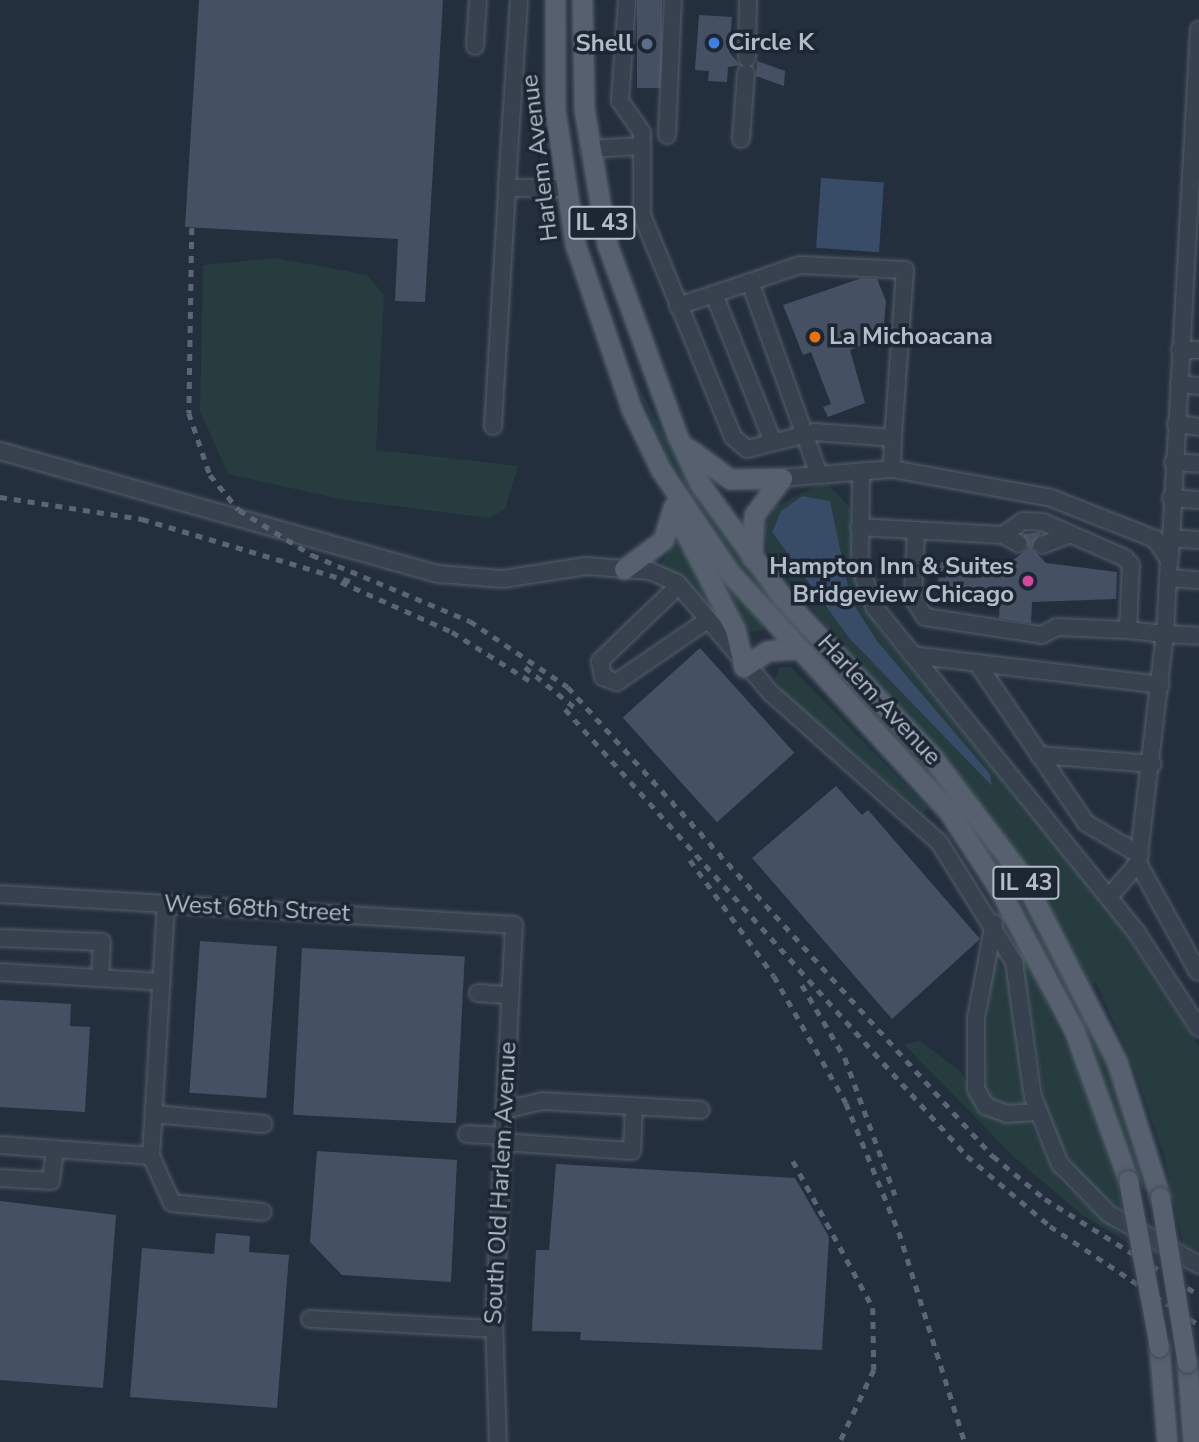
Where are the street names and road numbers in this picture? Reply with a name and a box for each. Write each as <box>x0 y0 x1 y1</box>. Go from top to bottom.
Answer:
street label: Harlem Avenue <box>515 73 565 243</box>
road number: IL 43 <box>567 204 637 243</box>
street label: Harlem Avenue <box>811 629 947 771</box>
road number: IL 43 <box>991 863 1061 902</box>
street label: West 68th Street <box>163 890 351 928</box>
street label: South Old Harlem Avenue <box>479 1041 523 1325</box>

